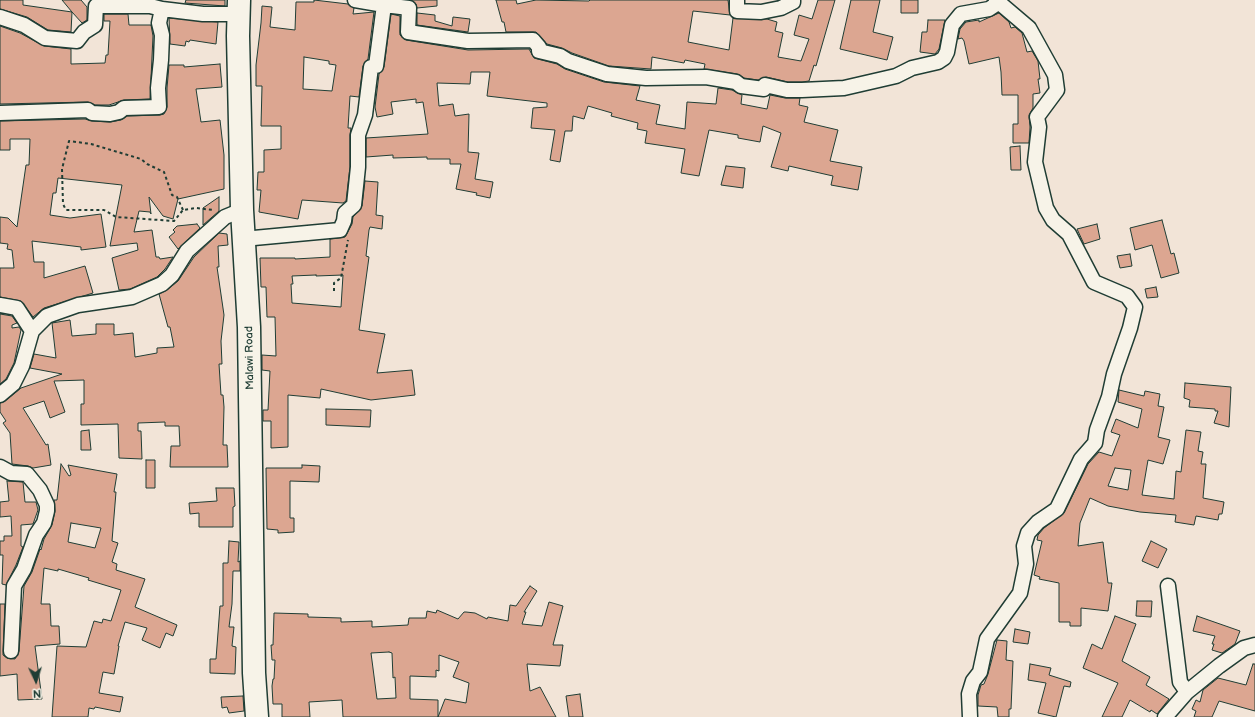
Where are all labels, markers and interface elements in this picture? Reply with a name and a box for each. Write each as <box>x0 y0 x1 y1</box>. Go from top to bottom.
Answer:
street label: Malawi Road <box>243 326 257 390</box>
north arrow <box>16 661 56 701</box>
text: N <box>32 687 41 700</box>

